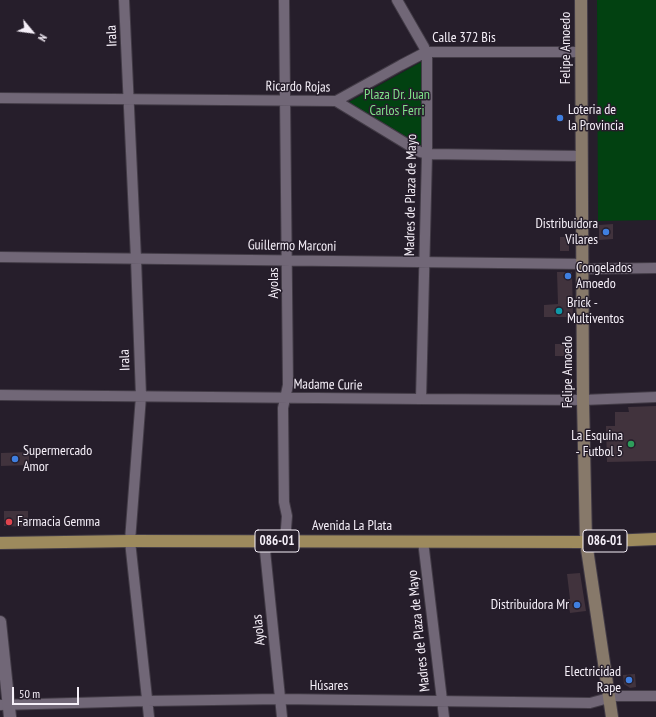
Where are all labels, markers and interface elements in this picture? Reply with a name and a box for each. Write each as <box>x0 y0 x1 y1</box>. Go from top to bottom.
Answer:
north arrow <box>12 12 52 52</box>
street label: Felipe Amoedo <box>558 12 574 84</box>
street label: Irala <box>103 25 121 47</box>
street label: Calle 372 Bis <box>432 30 496 46</box>
text: N <box>35 32 50 44</box>
street label: Ricardo Rojas <box>265 78 331 96</box>
park label: Plaza Dr. Juan Carlos Ferri <box>364 87 430 120</box>
place label: Loteria de la Provincia <box>568 102 624 134</box>
marker: Loteria de la Provincia <box>555 113 565 123</box>
street label: Madres de Plaza de Mayo <box>402 134 420 256</box>
place label: Distribuidora Vilares <box>535 216 598 248</box>
marker: Distribuidora Vilares <box>601 227 611 237</box>
street label: Guillermo Marconi <box>248 237 336 255</box>
place label: Congelados Amoedo <box>576 260 632 292</box>
street label: Ayolas <box>266 267 282 299</box>
marker: Congelados Amoedo <box>563 271 573 281</box>
place label: Brick - Multiventos <box>567 295 624 328</box>
marker: Brick - Multiventos <box>554 306 564 316</box>
street label: Felipe Amoedo <box>560 336 576 408</box>
street label: Irala <box>116 349 134 371</box>
street label: Madame Curie <box>293 376 363 394</box>
place label: La Esquina - Futbol 5 <box>571 428 623 460</box>
marker: La Esquina - Futbol 5 <box>626 439 636 449</box>
place label: Supermercado Amor <box>23 443 92 476</box>
marker: Supermercado Amor <box>10 454 20 464</box>
place label: Farmacia Gemma <box>17 514 100 530</box>
marker: Farmacia Gemma <box>4 517 14 527</box>
street label: Avenida La Plata <box>312 518 392 534</box>
road number: 086-01 <box>255 530 299 552</box>
road number: 086-01 <box>583 530 627 552</box>
street label: Madres de Plaza de Mayo <box>404 569 434 693</box>
place label: Distribuidora Mr <box>491 597 569 613</box>
marker: Distribuidora Mr <box>572 600 582 610</box>
street label: Ayolas <box>249 614 269 646</box>
place label: Electricidad Rape <box>565 664 621 696</box>
marker: Electricidad Rape <box>624 675 634 685</box>
street label: Húsares <box>310 678 348 694</box>
scale bar <box>14 679 81 705</box>
text: 50 m <box>19 686 40 701</box>

